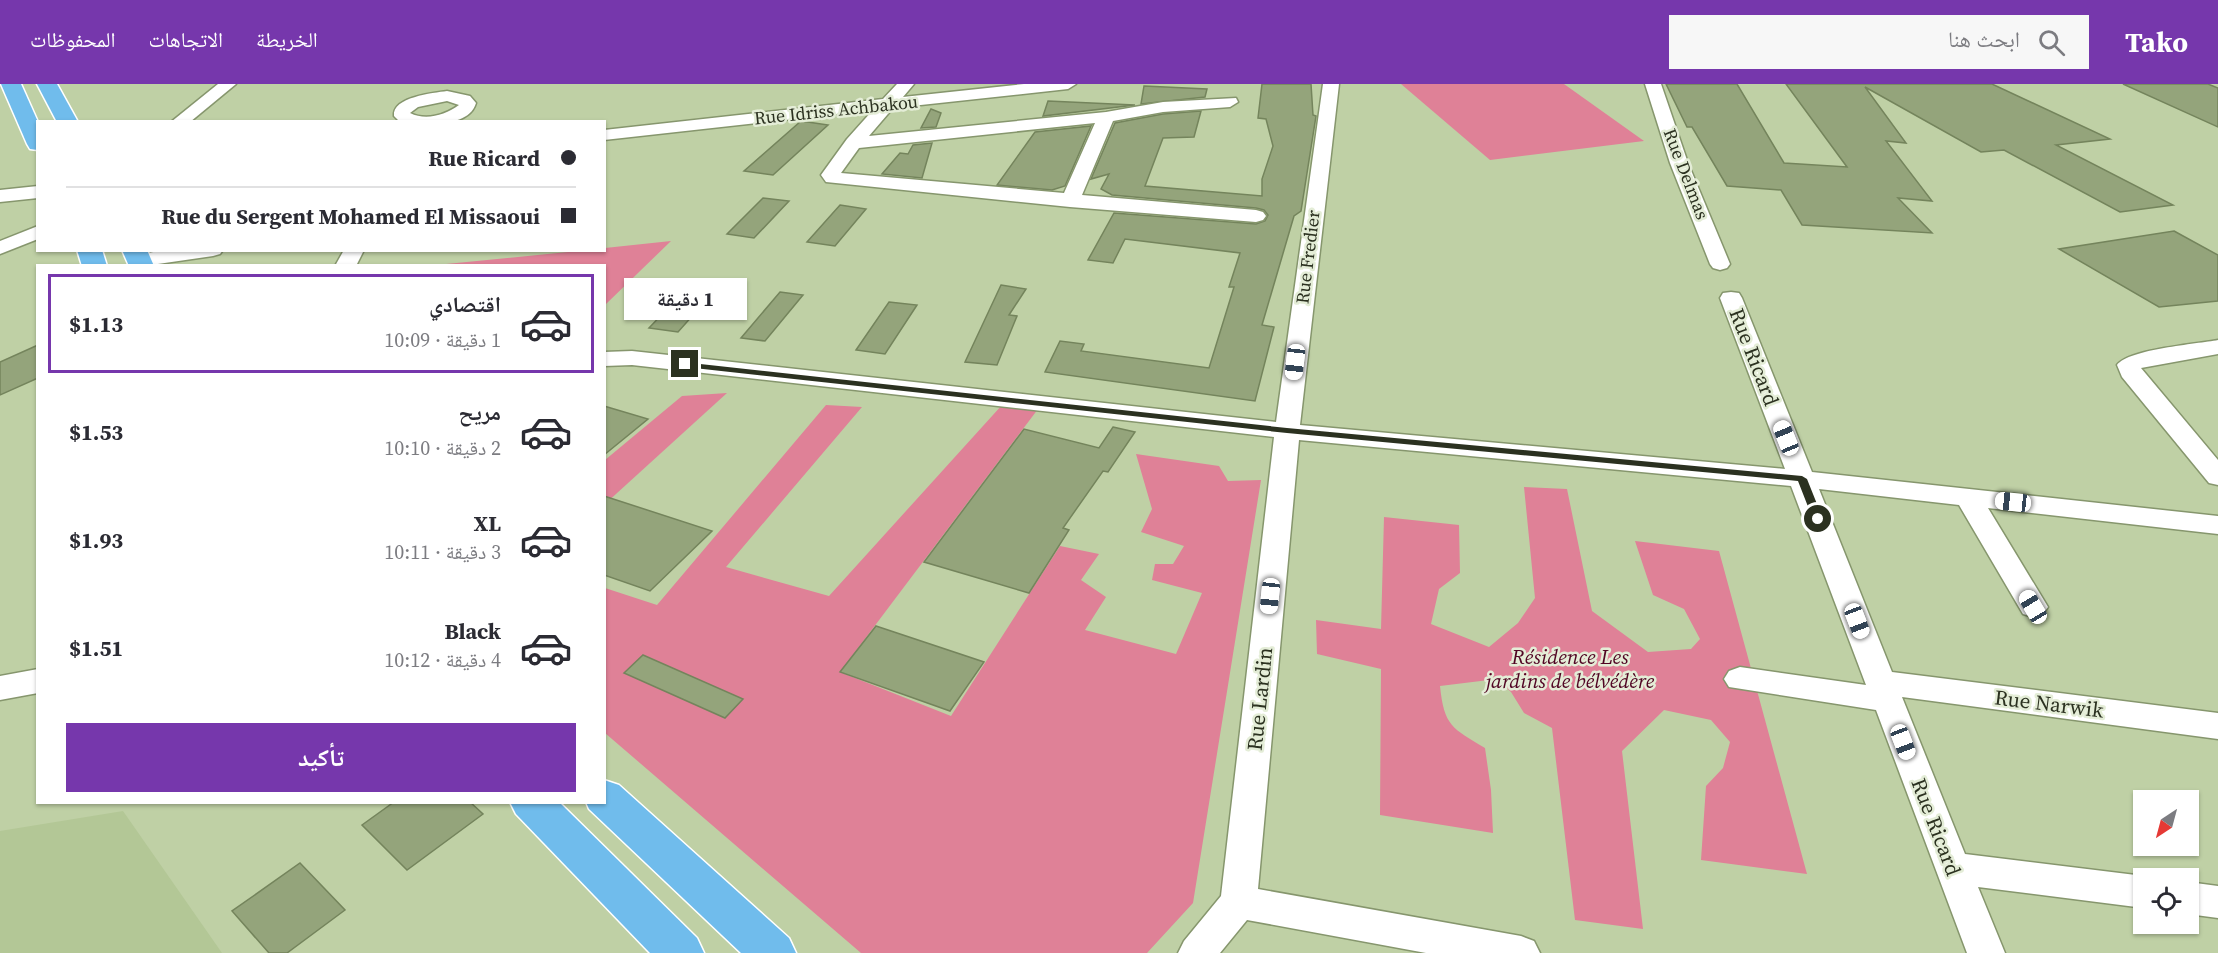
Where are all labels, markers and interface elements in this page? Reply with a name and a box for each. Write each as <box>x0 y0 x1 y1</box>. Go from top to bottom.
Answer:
search box <box>1669 15 2089 69</box>
text: Tako <box>2125 23 2188 61</box>
text: ابحث هنا <box>1948 24 2020 54</box>
text: المحفوظات <box>30 25 115 54</box>
text: الاتجاهات <box>148 25 223 54</box>
text: الخريطة <box>256 25 318 54</box>
icon: search <box>2035 26 2068 59</box>
street label: Rue Idriss Achbakou <box>753 88 919 131</box>
street label: Rue Delmas <box>1658 125 1715 223</box>
text: Rue Ricard <box>428 143 540 173</box>
text: Rue du Sergent Mohamed El Missaoui <box>161 201 540 231</box>
street label: Rue Fredier <box>1289 208 1326 305</box>
callout: 1 دقيقة <box>624 277 746 319</box>
text: 1 دقيقة <box>657 285 714 313</box>
text: اقتصادي <box>429 289 501 319</box>
icon: car <box>519 297 573 351</box>
street label: Rue Ricard <box>1723 304 1786 410</box>
text: $1.13 <box>69 309 123 339</box>
text: 1 دقيقة · 10:09 <box>384 326 501 354</box>
car <box>1284 343 1306 381</box>
route end <box>671 350 698 377</box>
text: مريح <box>458 397 501 427</box>
icon: car <box>519 405 573 459</box>
text: $1.53 <box>69 417 123 447</box>
car <box>1771 418 1801 458</box>
text: 2 دقيقة · 10:10 <box>384 434 501 462</box>
car <box>1994 491 2032 513</box>
route start <box>1804 505 1831 532</box>
text: XL <box>474 508 501 538</box>
icon: car <box>519 513 573 567</box>
text: $1.93 <box>69 525 123 555</box>
text: 3 دقيقة · 10:11 <box>384 538 501 566</box>
car <box>1259 577 1281 615</box>
car <box>2016 587 2050 627</box>
car <box>1842 601 1872 641</box>
text: Black <box>444 616 501 646</box>
icon: car <box>519 621 573 675</box>
text: $1.51 <box>69 633 123 663</box>
park label: Résidence Les jardins de bélvédère <box>1484 642 1655 695</box>
text: 4 دقيقة · 10:12 <box>384 646 501 674</box>
street label: Rue Lardin <box>1240 646 1279 752</box>
street label: Rue Narwik <box>1993 682 2106 725</box>
car <box>1888 722 1918 762</box>
button: تأكيد <box>66 723 576 792</box>
street label: Rue Ricard <box>1905 774 1968 880</box>
north arrow <box>2133 790 2199 856</box>
map controls <box>2133 790 2199 934</box>
button: locate <box>2133 868 2199 934</box>

